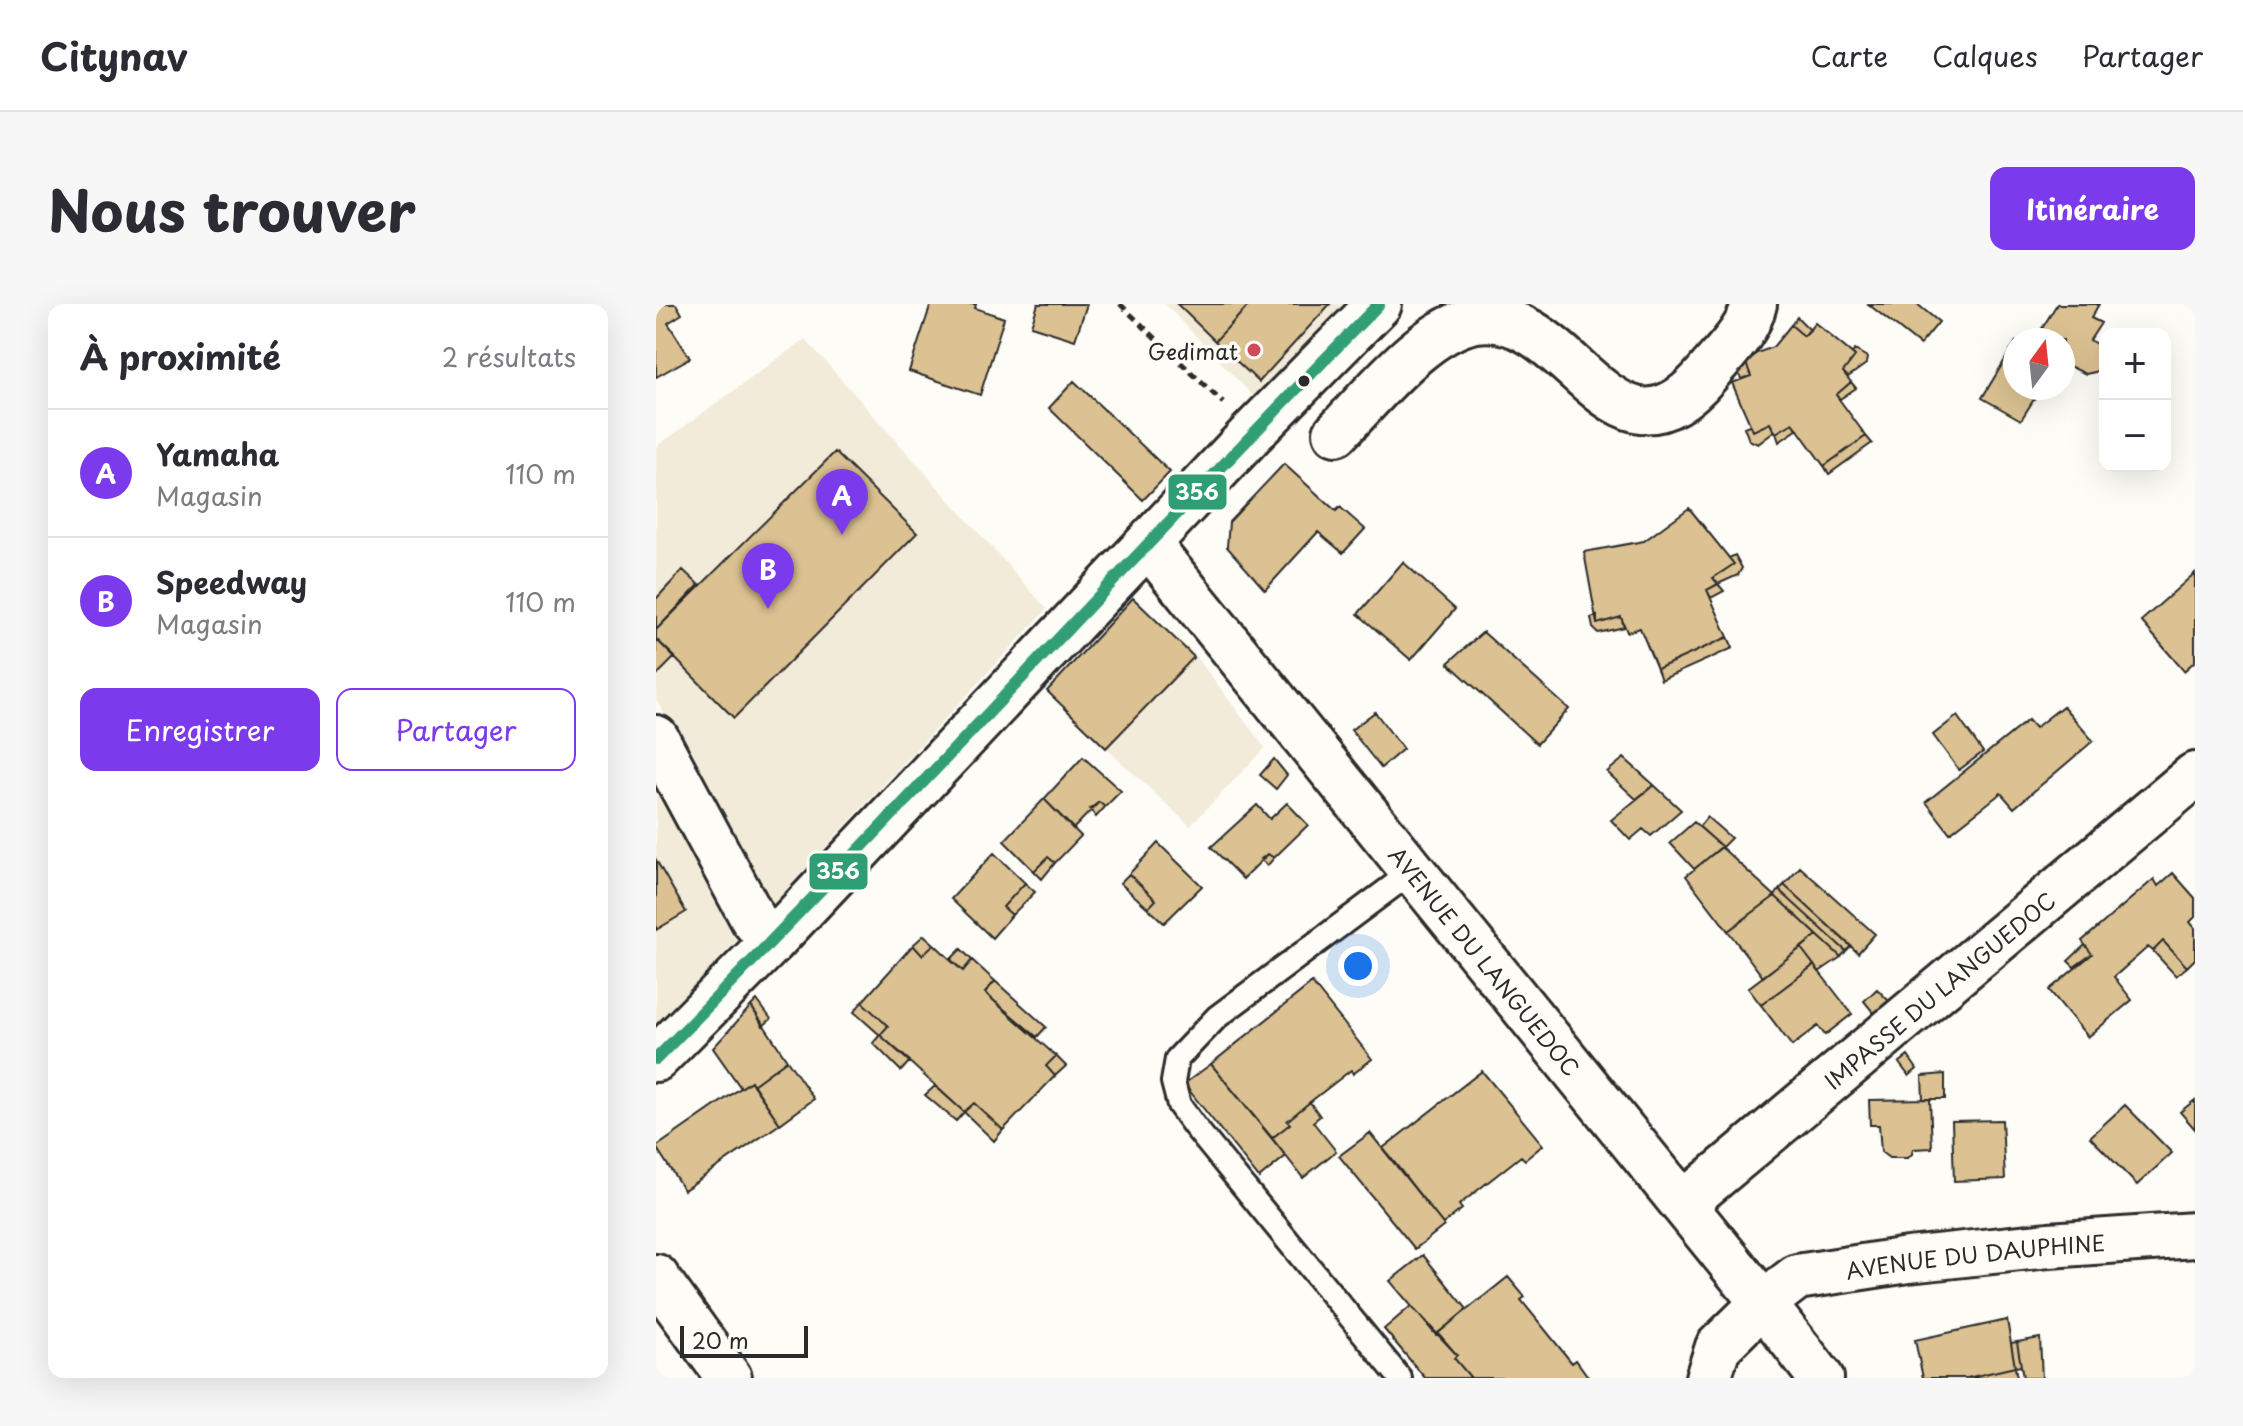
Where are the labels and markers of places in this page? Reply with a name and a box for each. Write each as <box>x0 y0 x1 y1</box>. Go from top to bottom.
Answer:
place label: Gedimat <box>1148 334 1238 367</box>
marker: Gedimat <box>1245 341 1263 359</box>
unlabelled marker <box>1296 373 1312 389</box>
pin: A <box>816 469 868 535</box>
pin: B <box>742 543 794 609</box>

